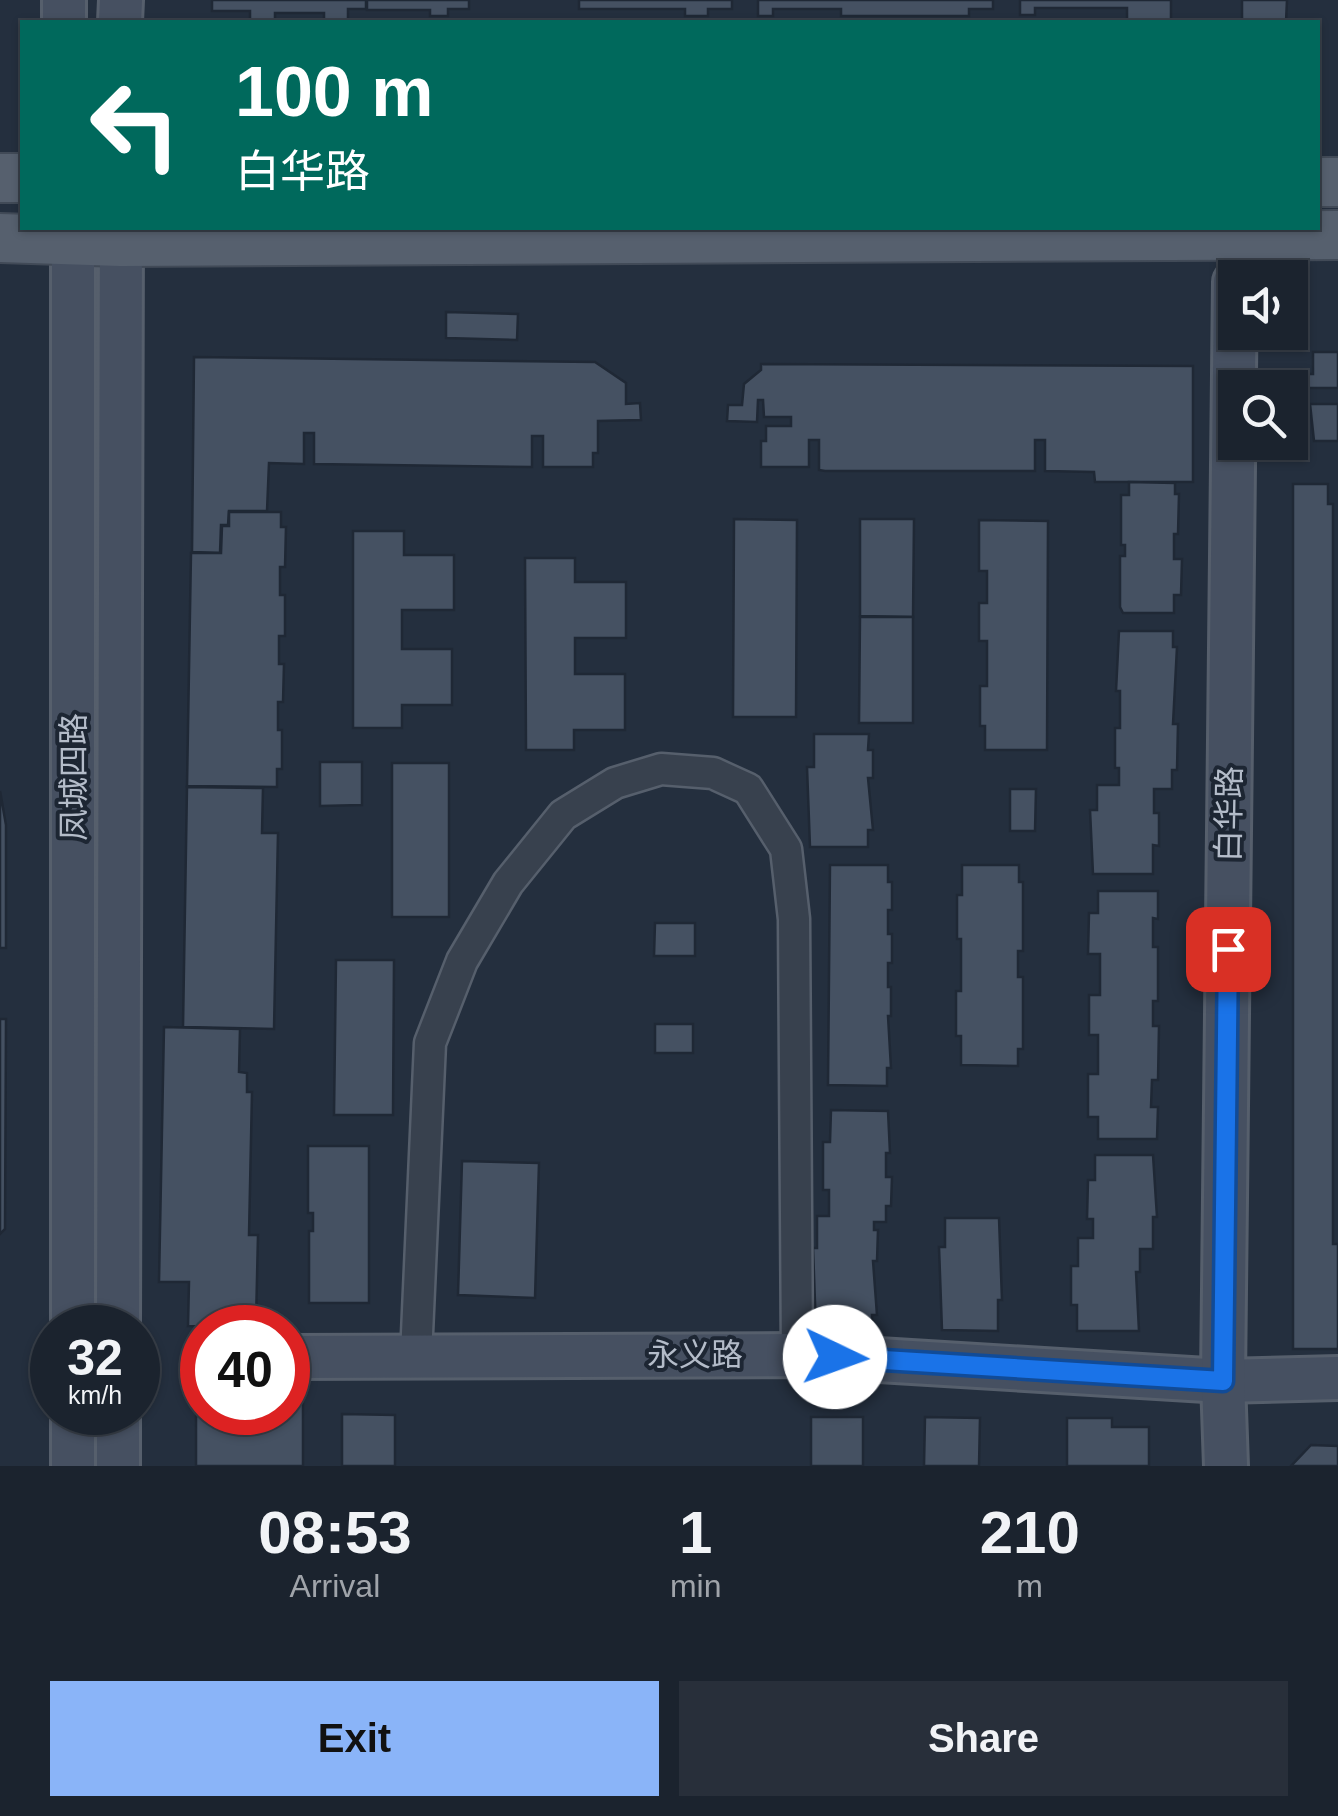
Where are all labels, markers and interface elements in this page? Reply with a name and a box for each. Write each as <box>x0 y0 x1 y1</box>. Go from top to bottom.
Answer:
text: 100 m <box>235 53 433 131</box>
icon: left <box>70 60 200 190</box>
text: 白华路 <box>235 146 370 197</box>
map controls <box>1218 260 1308 460</box>
button: sound <box>1218 260 1308 350</box>
button: search <box>1218 370 1308 460</box>
street label: 凤城四路 <box>56 713 92 841</box>
street label: 白华路 <box>1210 766 1248 862</box>
pin <box>1186 907 1271 992</box>
icon: arrive <box>1201 922 1256 977</box>
speed limit sign: 40 <box>180 1305 310 1435</box>
position arrow <box>783 1305 887 1409</box>
text: 32 <box>67 1330 123 1386</box>
street label: 永义路 <box>647 1337 743 1373</box>
text: km/h <box>68 1381 122 1409</box>
text: 08:53 <box>258 1499 412 1566</box>
text: 1 <box>679 1499 712 1566</box>
text: 210 <box>980 1499 1080 1566</box>
text: Arrival <box>290 1568 380 1604</box>
text: min <box>670 1568 721 1604</box>
text: m <box>1016 1568 1043 1604</box>
button: Exit <box>50 1681 659 1796</box>
button: Share <box>679 1681 1288 1796</box>

